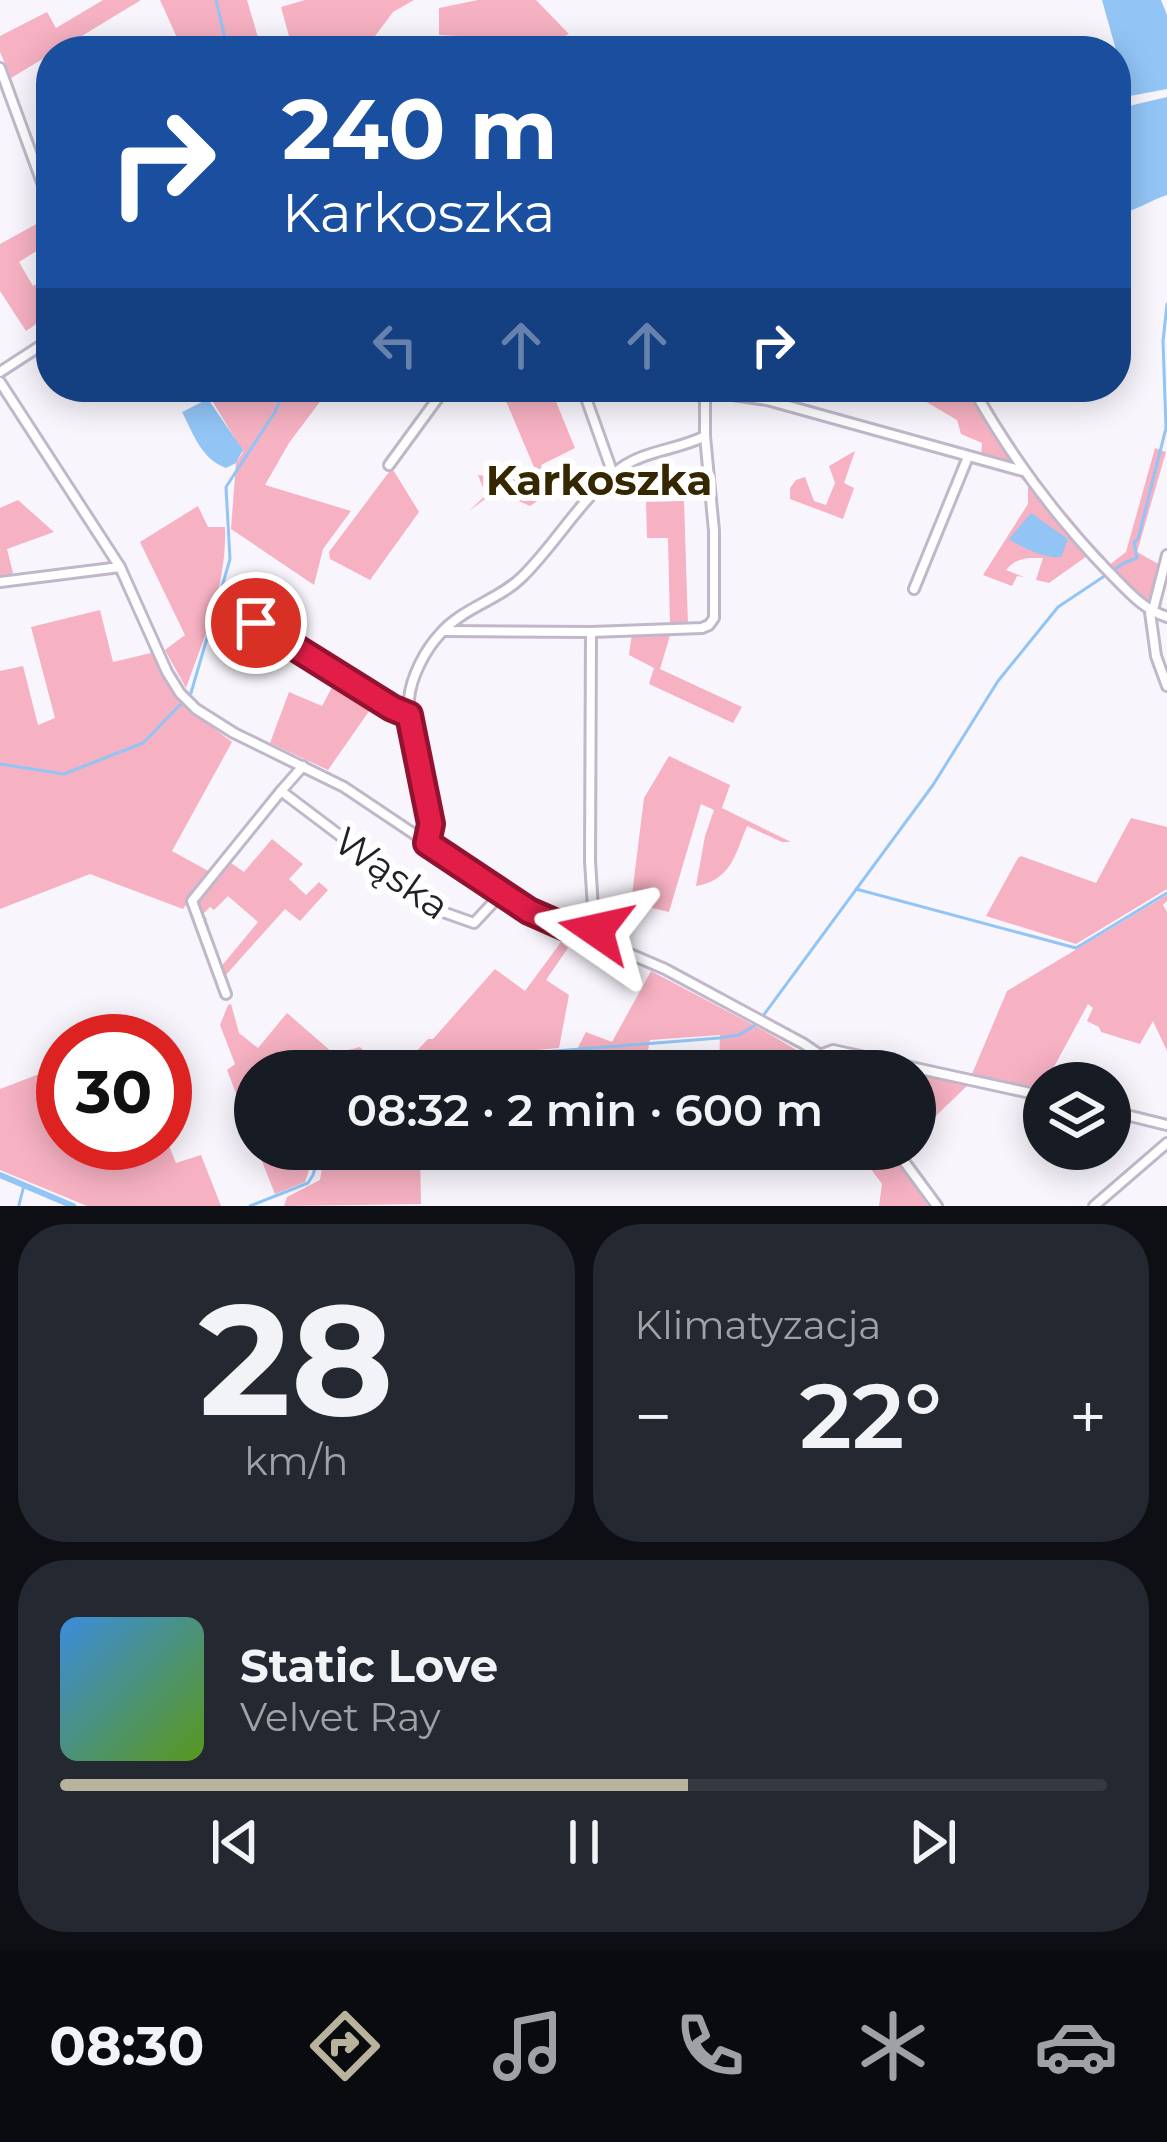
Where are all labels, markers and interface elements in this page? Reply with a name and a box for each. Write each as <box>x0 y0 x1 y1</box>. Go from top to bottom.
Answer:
text: 240 m <box>282 78 558 180</box>
icon: right <box>84 84 240 240</box>
text: Karkoszka <box>282 180 555 246</box>
icon: left <box>362 312 428 378</box>
icon: ahead <box>488 312 554 378</box>
icon: ahead <box>614 312 680 378</box>
icon: right <box>740 312 806 378</box>
district label: Karkoszka <box>486 454 712 506</box>
pin <box>205 572 307 674</box>
icon: arrive <box>223 590 289 656</box>
street label: Wąska <box>325 816 459 930</box>
position arrow <box>533 867 659 993</box>
speed limit sign: 30 <box>36 1014 192 1170</box>
map controls <box>1023 1062 1131 1170</box>
button: layers <box>1023 1062 1131 1170</box>
text: 08:32 · 2 min · 600 m <box>347 1082 823 1137</box>
text: 28 <box>199 1264 394 1454</box>
text: Klimatyzacja <box>635 1301 881 1349</box>
text: 22° <box>800 1361 942 1471</box>
text: − <box>635 1376 672 1457</box>
text: + <box>1069 1376 1107 1457</box>
text: km/h <box>244 1437 348 1485</box>
text: Static Love <box>240 1638 498 1693</box>
text: Velvet Ray <box>240 1693 441 1741</box>
icon: previous <box>202 1809 268 1875</box>
icon: pause <box>551 1809 617 1875</box>
icon: next <box>900 1809 966 1875</box>
icon: directions <box>303 2004 387 2088</box>
icon: music <box>486 2004 570 2088</box>
icon: phone <box>668 2004 752 2088</box>
icon: climate <box>851 2004 935 2088</box>
icon: car <box>1034 2004 1118 2088</box>
text: 08:30 <box>49 2013 204 2079</box>

